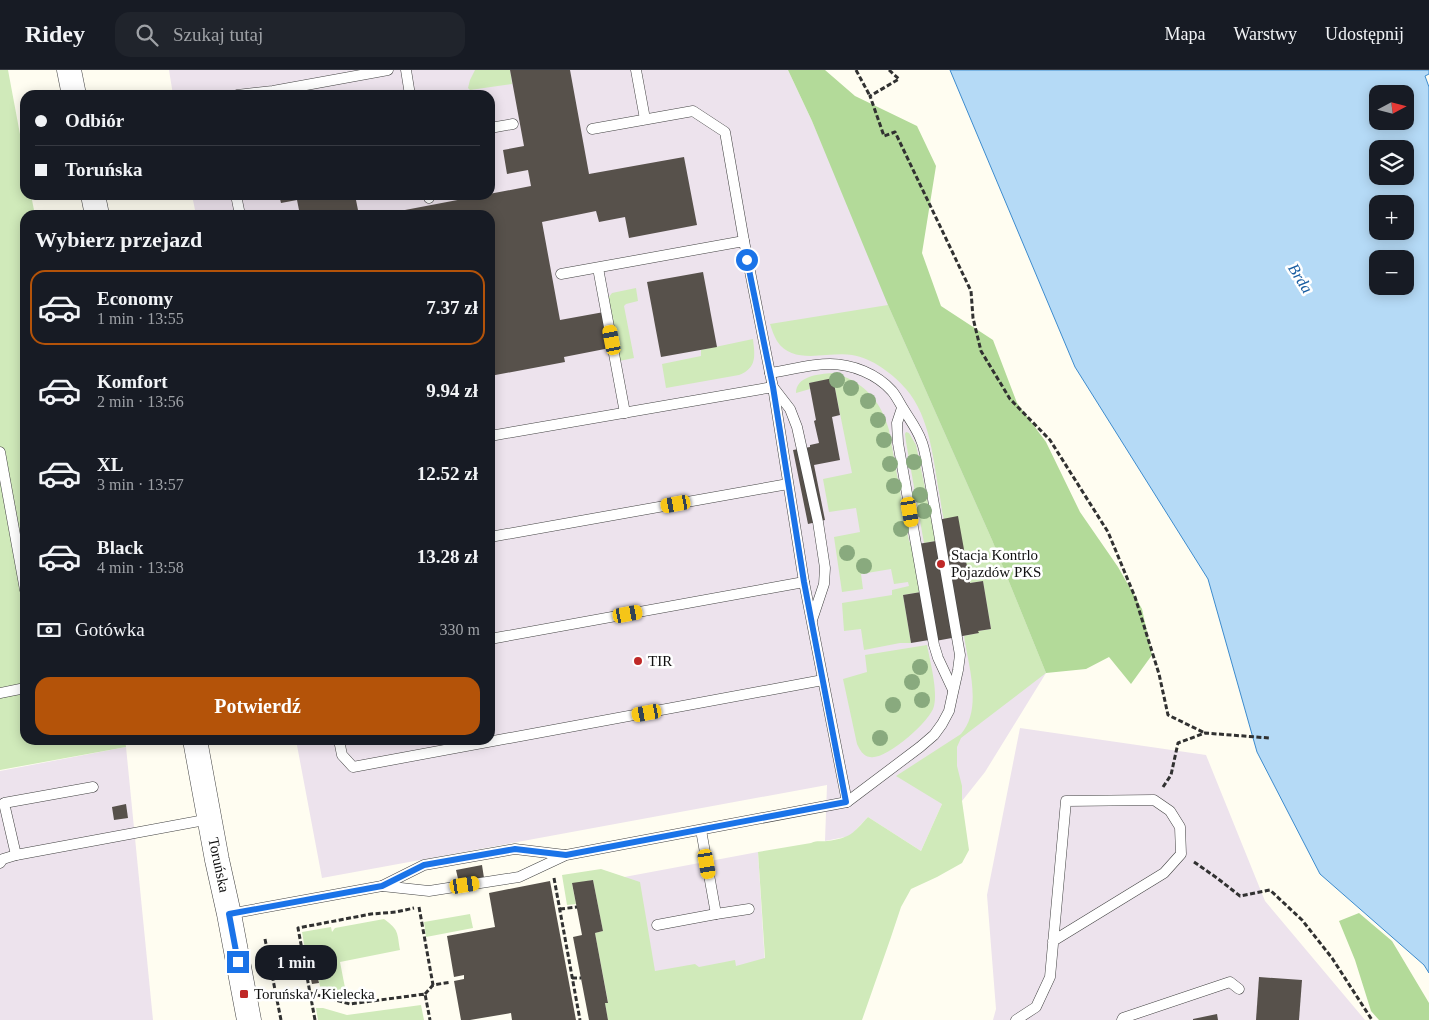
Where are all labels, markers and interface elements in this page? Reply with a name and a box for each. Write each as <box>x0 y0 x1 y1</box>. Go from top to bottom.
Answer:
search box <box>115 12 465 57</box>
text: Ridey <box>25 21 85 47</box>
icon: search <box>133 21 161 49</box>
text: Szukaj tutaj <box>173 24 263 45</box>
text: Mapa <box>1164 24 1205 44</box>
text: Warstwy <box>1233 24 1297 44</box>
text: Udostępnij <box>1325 24 1404 44</box>
north arrow <box>1369 85 1414 130</box>
map controls <box>1369 85 1414 295</box>
text: Odbiór <box>65 110 124 131</box>
button: layers <box>1369 140 1414 185</box>
text: Toruńska <box>65 159 142 180</box>
button: + <box>1369 195 1414 240</box>
text: Wybierz przejazd <box>35 227 202 252</box>
route start <box>736 249 758 271</box>
button: − <box>1369 250 1414 295</box>
water label: Brda <box>1285 260 1316 296</box>
icon: car <box>37 285 82 330</box>
text: Economy <box>97 288 173 309</box>
text: 7.37 zł <box>426 297 478 318</box>
text: 1 min · 13:55 <box>97 310 184 327</box>
car <box>601 324 622 356</box>
icon: car <box>37 368 82 413</box>
text: Komfort <box>97 371 168 392</box>
text: 9.94 zł <box>426 380 478 401</box>
text: 2 min · 13:56 <box>97 393 184 410</box>
icon: car <box>37 451 82 496</box>
text: XL <box>97 454 123 475</box>
text: 12.52 zł <box>417 463 478 484</box>
text: 3 min · 13:57 <box>97 476 184 493</box>
car <box>659 494 692 514</box>
car <box>900 496 919 528</box>
icon: car <box>37 534 82 579</box>
text: Black <box>97 537 143 558</box>
text: 13.28 zł <box>417 546 478 567</box>
place label: Stacja Kontrlo Pojazdów PKS <box>951 547 1041 580</box>
marker: Stacja Kontrlo Pojazdów PKS <box>935 558 947 570</box>
text: 4 min · 13:58 <box>97 559 184 576</box>
car <box>611 604 644 624</box>
icon: cash <box>35 616 63 644</box>
text: Gotówka <box>75 619 145 640</box>
text: 330 m <box>440 621 480 638</box>
place label: TIR <box>648 653 672 669</box>
marker: TIR <box>632 655 644 667</box>
button: Potwierdź <box>35 677 480 735</box>
car <box>630 703 663 723</box>
street label: Toruńska <box>205 836 233 894</box>
car <box>697 848 716 880</box>
car <box>449 875 480 895</box>
callout: 1 min <box>256 944 338 980</box>
route end <box>227 951 249 973</box>
text: 1 min <box>277 954 315 971</box>
place label: Toruńska / Kielecka <box>254 986 375 1002</box>
marker: Toruńska / Kielecka <box>238 988 250 1000</box>

